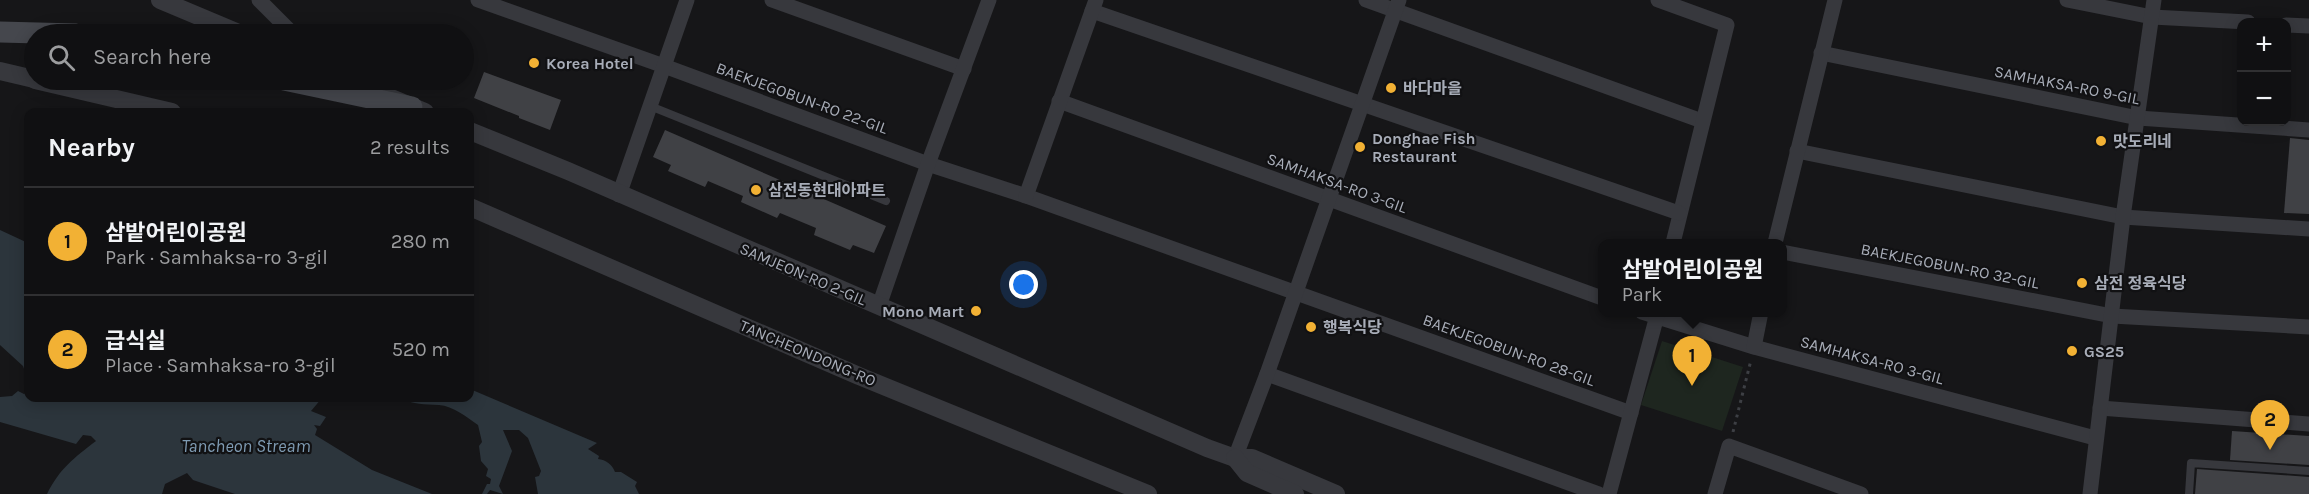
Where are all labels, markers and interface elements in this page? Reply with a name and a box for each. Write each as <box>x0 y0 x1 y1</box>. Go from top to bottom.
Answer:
map controls <box>2237 18 2291 126</box>
button: + <box>2237 18 2291 72</box>
search box <box>24 24 474 90</box>
icon: search <box>45 41 78 74</box>
text: Search here <box>93 44 211 70</box>
place label: Korea Hotel <box>546 54 634 73</box>
marker: Korea Hotel <box>527 56 541 70</box>
street label: BAEKJEGOBUN-RO 22-GIL <box>714 58 891 138</box>
street label: SAMHAKSA-RO 9-GIL <box>1993 62 2142 108</box>
button: − <box>2237 72 2291 126</box>
place label: 바다마을 <box>1403 79 1462 98</box>
marker: 바다마을 <box>1384 81 1398 95</box>
place label: Donghae Fish Restaurant <box>1372 129 1476 166</box>
text: Nearby <box>48 132 135 163</box>
place label: 맛도리네 <box>2113 132 2172 151</box>
marker: 맛도리네 <box>2094 134 2108 148</box>
text: 2 results <box>370 136 450 159</box>
marker: Donghae Fish Restaurant <box>1353 140 1367 154</box>
street label: SAMHAKSA-RO 3-GIL <box>1264 149 1410 217</box>
place label: 삼전동현대아파트 <box>768 181 886 200</box>
marker: 삼전동현대아파트 <box>749 183 763 197</box>
text: 삼밭어린이공원 <box>105 220 247 246</box>
text: 1 <box>64 230 71 253</box>
text: 280 m <box>391 230 450 253</box>
street label: SAMJEON-RO 2-GIL <box>737 239 870 309</box>
popup <box>1598 239 1787 317</box>
street label: BAEKJEGOBUN-RO 32-GIL <box>1859 239 2041 293</box>
text: Park · Samhaksa-ro 3-gil <box>105 246 328 269</box>
text: 삼밭어린이공원 <box>1622 257 1763 283</box>
your location <box>1009 270 1038 299</box>
place label: 삼전 정육식당 <box>2094 274 2187 293</box>
marker: 삼전 정육식당 <box>2075 276 2089 290</box>
text: Park <box>1622 283 1662 306</box>
place label: Mono Mart <box>882 302 964 321</box>
marker: Mono Mart <box>969 304 983 318</box>
street label: BAEKJEGOBUN-RO 28-GIL <box>1420 310 1598 390</box>
street label: TANCHEONDONG-RO <box>737 316 879 390</box>
place label: 행복식당 <box>1323 318 1382 337</box>
marker: 행복식당 <box>1304 320 1318 334</box>
text: 급식실 <box>105 328 166 354</box>
street label: SAMHAKSA-RO 3-GIL <box>1798 332 1946 388</box>
pin: 1 <box>1672 336 1712 386</box>
text: 2 <box>61 338 74 361</box>
text: 520 m <box>392 338 450 361</box>
place label: GS25 <box>2084 342 2124 361</box>
marker: GS25 <box>2065 344 2079 358</box>
text: Place · Samhaksa-ro 3-gil <box>105 354 336 377</box>
pin: 2 <box>2250 400 2290 450</box>
water label: Tancheon Stream <box>181 435 311 457</box>

